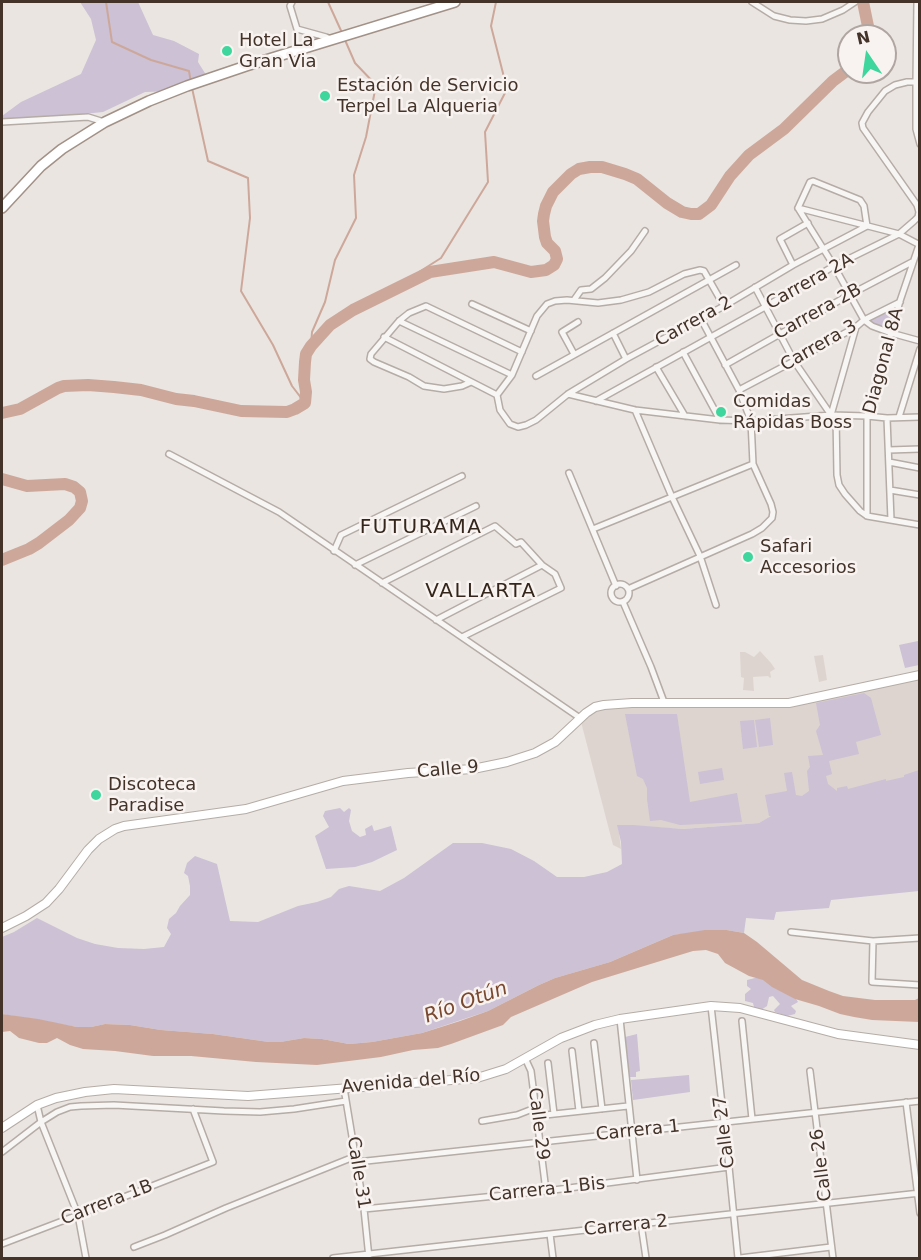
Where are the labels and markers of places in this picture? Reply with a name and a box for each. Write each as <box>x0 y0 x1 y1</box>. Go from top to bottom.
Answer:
place label: Hotel La Gran Via <box>239 30 316 72</box>
marker: Hotel La Gran Via <box>220 44 234 58</box>
place label: Estación de Servicio Terpel La Alqueria <box>337 75 519 118</box>
marker: Estación de Servicio Terpel La Alqueria <box>318 89 332 103</box>
place label: Comidas Rápidas Boss <box>733 391 852 434</box>
marker: Comidas Rápidas Boss <box>714 405 728 419</box>
place label: Safari Accesorios <box>760 536 856 578</box>
marker: Safari Accesorios <box>741 550 755 564</box>
place label: Discoteca Paradise <box>108 774 196 816</box>
marker: Discoteca Paradise <box>89 788 103 802</box>

